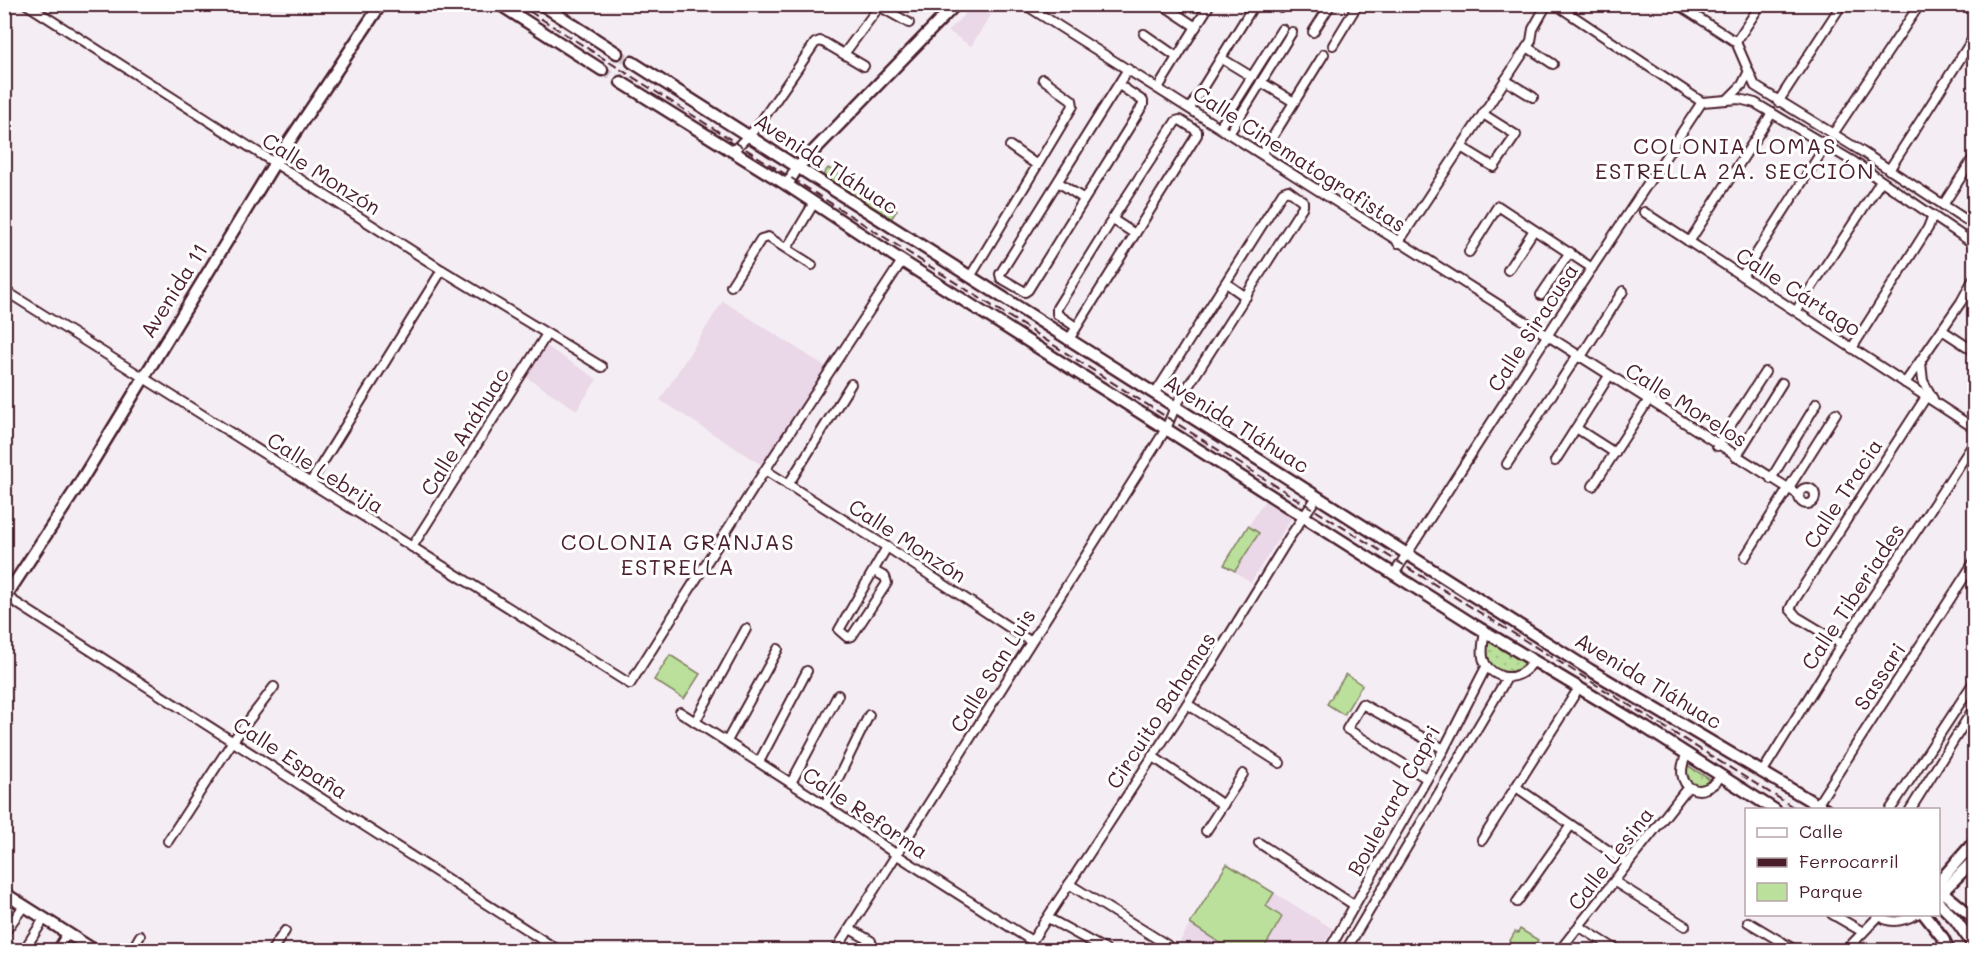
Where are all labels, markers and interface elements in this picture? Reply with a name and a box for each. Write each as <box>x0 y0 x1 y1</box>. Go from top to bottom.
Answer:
street label: Calle Cinematografistas <box>1188 79 1412 237</box>
street label: Avenida Tláhuac <box>750 106 904 220</box>
street label: Calle Monzón <box>258 126 386 220</box>
district label: COLONIA LOMAS ESTRELLA 2A. SECCIÓN <box>1595 131 1875 185</box>
street label: Avenida 11 <box>133 238 213 342</box>
street label: Calle Cártago <box>1731 240 1867 342</box>
street label: Calle Siracusa <box>1481 258 1583 396</box>
street label: Calle Morelos <box>1621 356 1753 452</box>
street label: Calle Anáhuac <box>414 362 514 500</box>
street label: Avenida Tláhuac <box>1159 367 1315 479</box>
street label: Calle Lebrija <box>263 425 389 519</box>
street label: Calle Tracia <box>1796 433 1888 553</box>
street label: Calle Monzón <box>844 492 972 588</box>
street label: Calle Tiberiades <box>1795 518 1909 674</box>
district label: COLONIA GRANJAS ESTRELLA <box>561 527 795 581</box>
street label: Calle San Luis <box>943 603 1041 737</box>
street label: Circuito Bahamas <box>1099 626 1221 794</box>
street label: Avenida Tláhuac <box>1571 626 1727 734</box>
street label: Sassari <box>1847 637 1911 715</box>
street label: Calle España <box>229 710 353 804</box>
street label: Boulevard Capri <box>1340 720 1446 880</box>
street label: Calle Reforma <box>798 760 934 864</box>
street label: Calle Lesina <box>1561 801 1659 915</box>
legend <box>1745 808 1940 916</box>
text: Calle <box>1799 819 1843 843</box>
text: Ferrocarril <box>1799 849 1899 873</box>
text: Parque <box>1799 879 1863 903</box>

